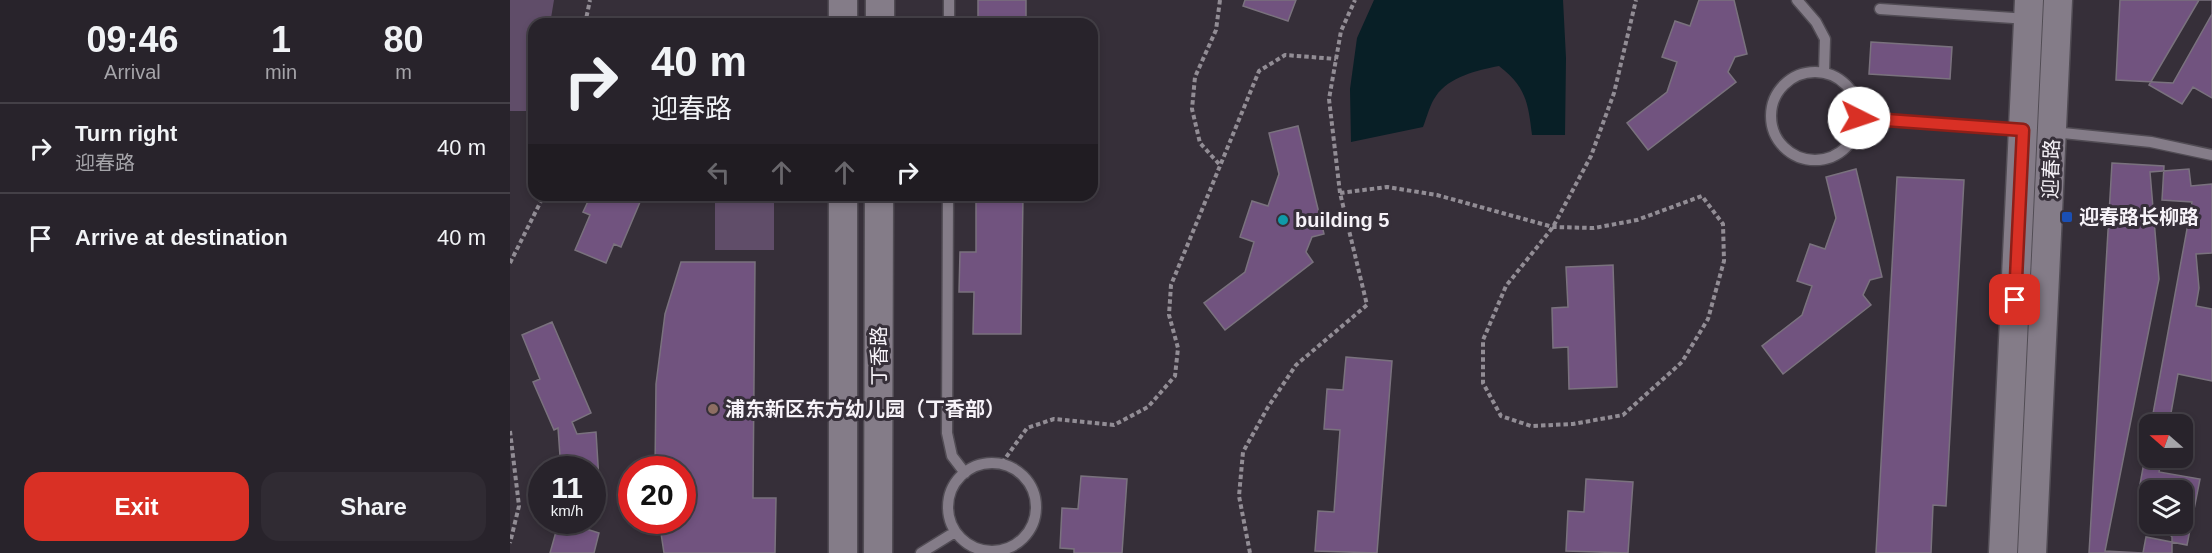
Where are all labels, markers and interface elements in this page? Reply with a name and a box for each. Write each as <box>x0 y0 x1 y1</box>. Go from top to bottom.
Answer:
text: 09:46 <box>86 19 178 60</box>
text: 1 <box>271 19 291 60</box>
text: 80 <box>384 19 424 60</box>
text: 40 m <box>651 38 747 85</box>
icon: right <box>552 42 630 120</box>
text: Arrival <box>104 61 161 83</box>
text: min <box>265 61 297 83</box>
text: m <box>395 61 412 83</box>
position arrow <box>1827 86 1891 150</box>
text: 迎春路 <box>651 94 732 124</box>
text: Turn right <box>75 121 177 146</box>
icon: right <box>24 132 57 165</box>
text: 40 m <box>437 135 486 160</box>
street label: 迎春路 <box>2039 139 2063 199</box>
text: 迎春路 <box>75 152 135 174</box>
icon: left <box>702 156 735 189</box>
icon: ahead <box>765 156 798 189</box>
icon: ahead <box>828 156 861 189</box>
icon: right <box>891 156 924 189</box>
place label: 迎春路长柳路 <box>2079 206 2199 228</box>
place label: building 5 <box>1295 209 1389 231</box>
marker: 迎春路长柳路 <box>2060 210 2074 224</box>
marker: building 5 <box>1276 213 1290 227</box>
icon: arrive <box>24 222 57 255</box>
text: Arrive at destination <box>75 225 288 250</box>
text: 40 m <box>437 225 486 250</box>
pin <box>1989 274 2040 325</box>
icon: arrive <box>1998 283 2031 316</box>
street label: 丁香路 <box>868 326 890 386</box>
place label: 浦东新区东方幼儿园（丁香部） <box>725 398 1005 420</box>
marker: 浦东新区东方幼儿园（丁香部） <box>706 402 720 416</box>
north arrow <box>2139 414 2193 468</box>
map controls <box>2139 414 2193 534</box>
speed limit sign: 20 <box>618 456 696 534</box>
text: 11 <box>551 471 583 504</box>
button: Exit <box>24 472 249 541</box>
button: Share <box>261 472 486 541</box>
button: layers <box>2139 480 2193 534</box>
text: km/h <box>551 502 583 519</box>

